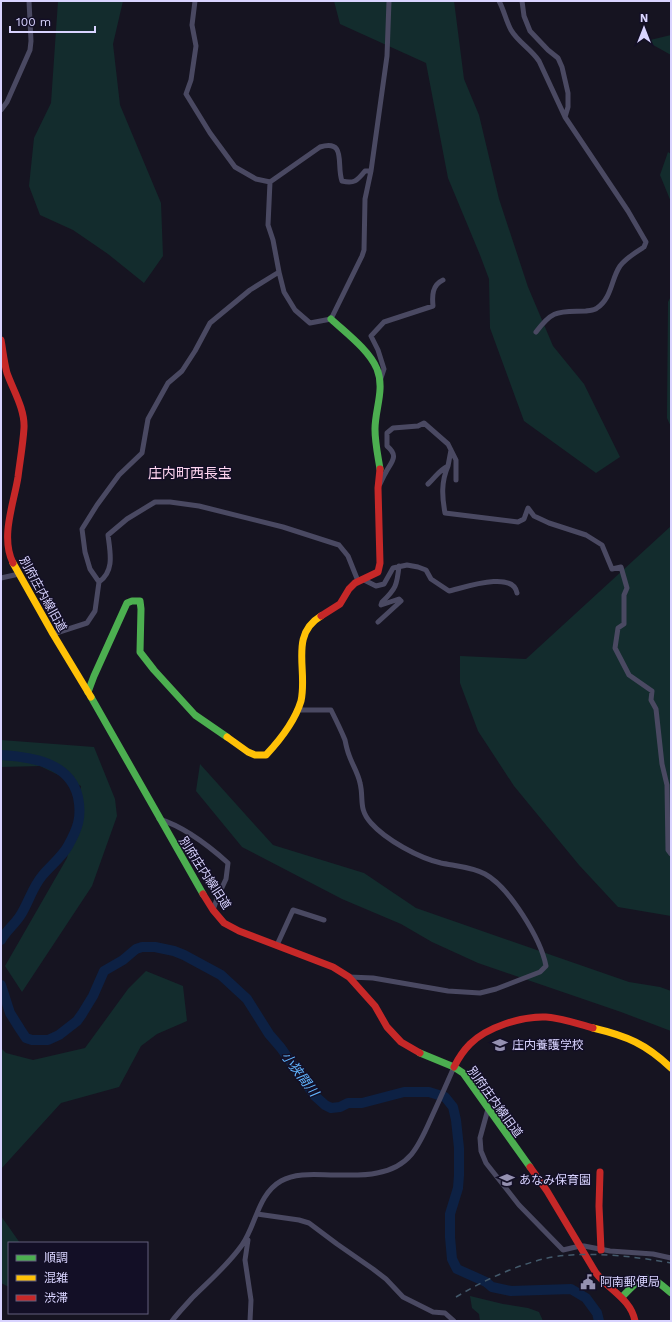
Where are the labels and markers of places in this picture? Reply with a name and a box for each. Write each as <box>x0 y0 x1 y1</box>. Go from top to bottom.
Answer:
school or university icon: 庄内養護学校 <box>491 1036 509 1054</box>
place label: 庄内養護学校 <box>512 1038 584 1052</box>
school or university icon: あなみ保育園 <box>498 1171 516 1189</box>
place label: あなみ保育園 <box>519 1173 591 1187</box>
public building icon: 阿南郵便局 <box>579 1273 597 1291</box>
place label: 阿南郵便局 <box>600 1275 660 1289</box>

